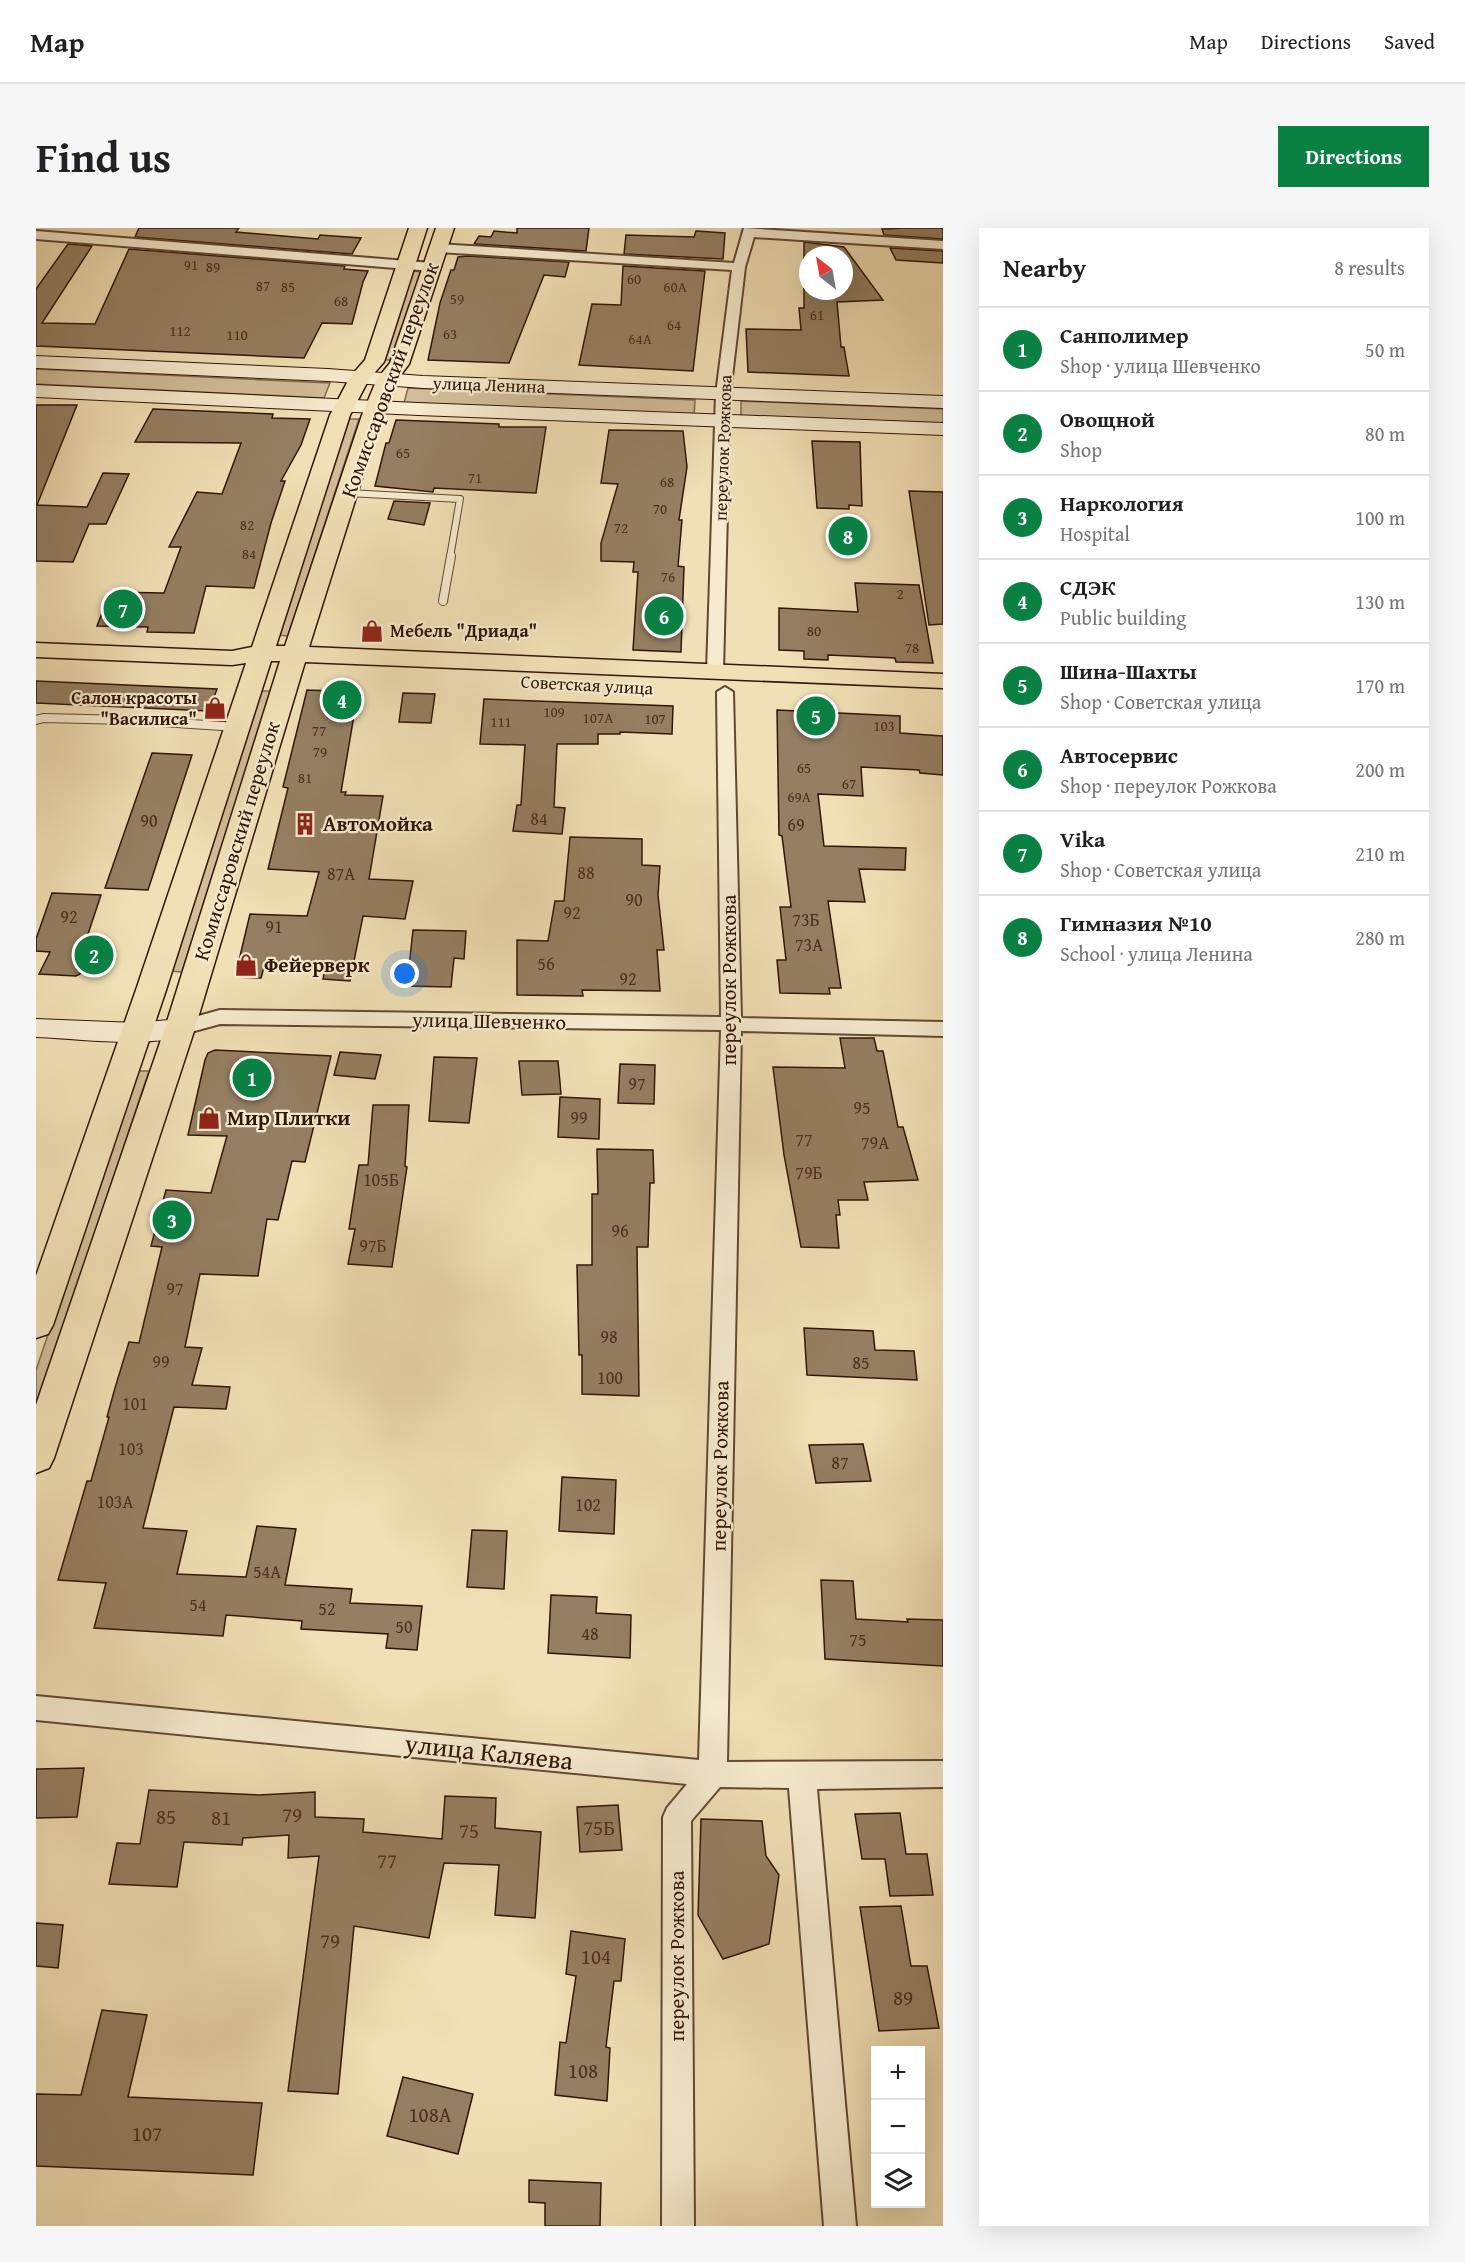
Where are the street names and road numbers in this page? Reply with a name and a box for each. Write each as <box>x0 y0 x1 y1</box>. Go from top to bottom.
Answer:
street label: Комиссаровский переулок <box>332 258 447 502</box>
street label: улица Ленина <box>431 369 546 400</box>
street label: переулок Рожкова <box>706 374 739 522</box>
street label: Советская улица <box>520 668 654 701</box>
street label: Комиссаровский переулок <box>185 717 288 964</box>
street label: переулок Рожкова <box>713 895 744 1065</box>
street label: улица Шевченко <box>411 1004 566 1037</box>
street label: переулок Рожкова <box>703 1380 736 1552</box>
street label: улица Каляева <box>402 1723 576 1780</box>
street label: переулок Рожкова <box>661 1871 692 2041</box>

